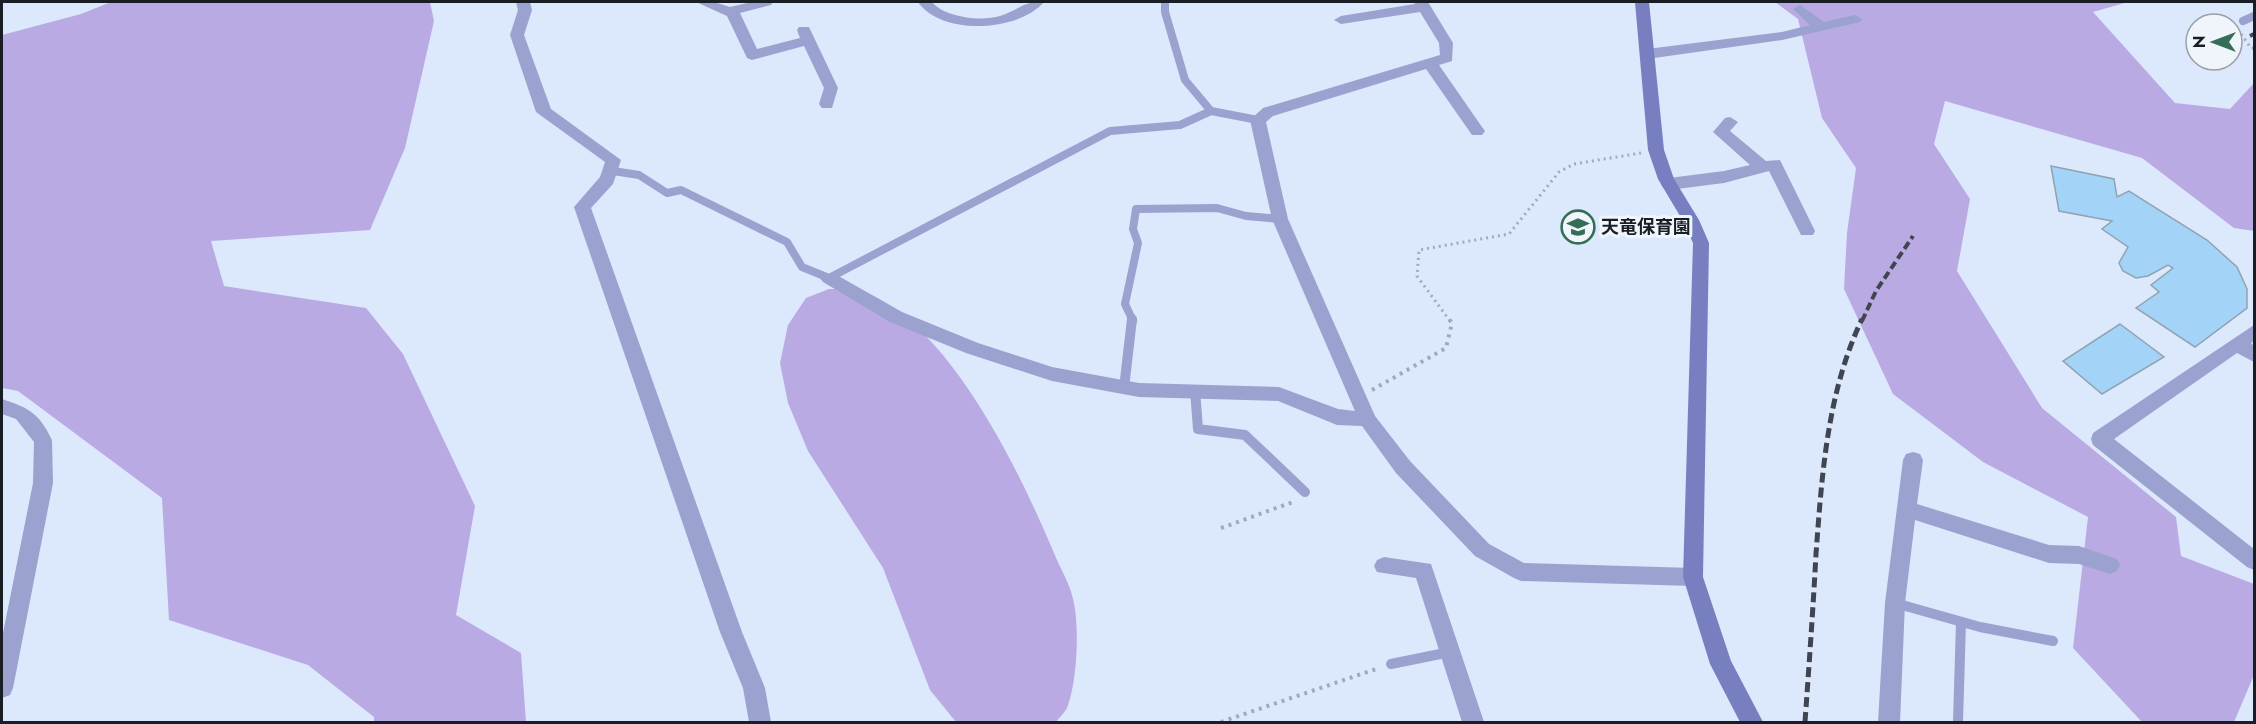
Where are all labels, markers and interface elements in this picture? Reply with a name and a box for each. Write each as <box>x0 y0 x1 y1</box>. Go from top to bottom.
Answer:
north arrow <box>2184 12 2244 72</box>
text: N <box>2188 36 2211 48</box>
school or university icon: 天竜保育園 <box>1560 209 1596 245</box>
place label: 天竜保育園 <box>1601 214 1691 240</box>

